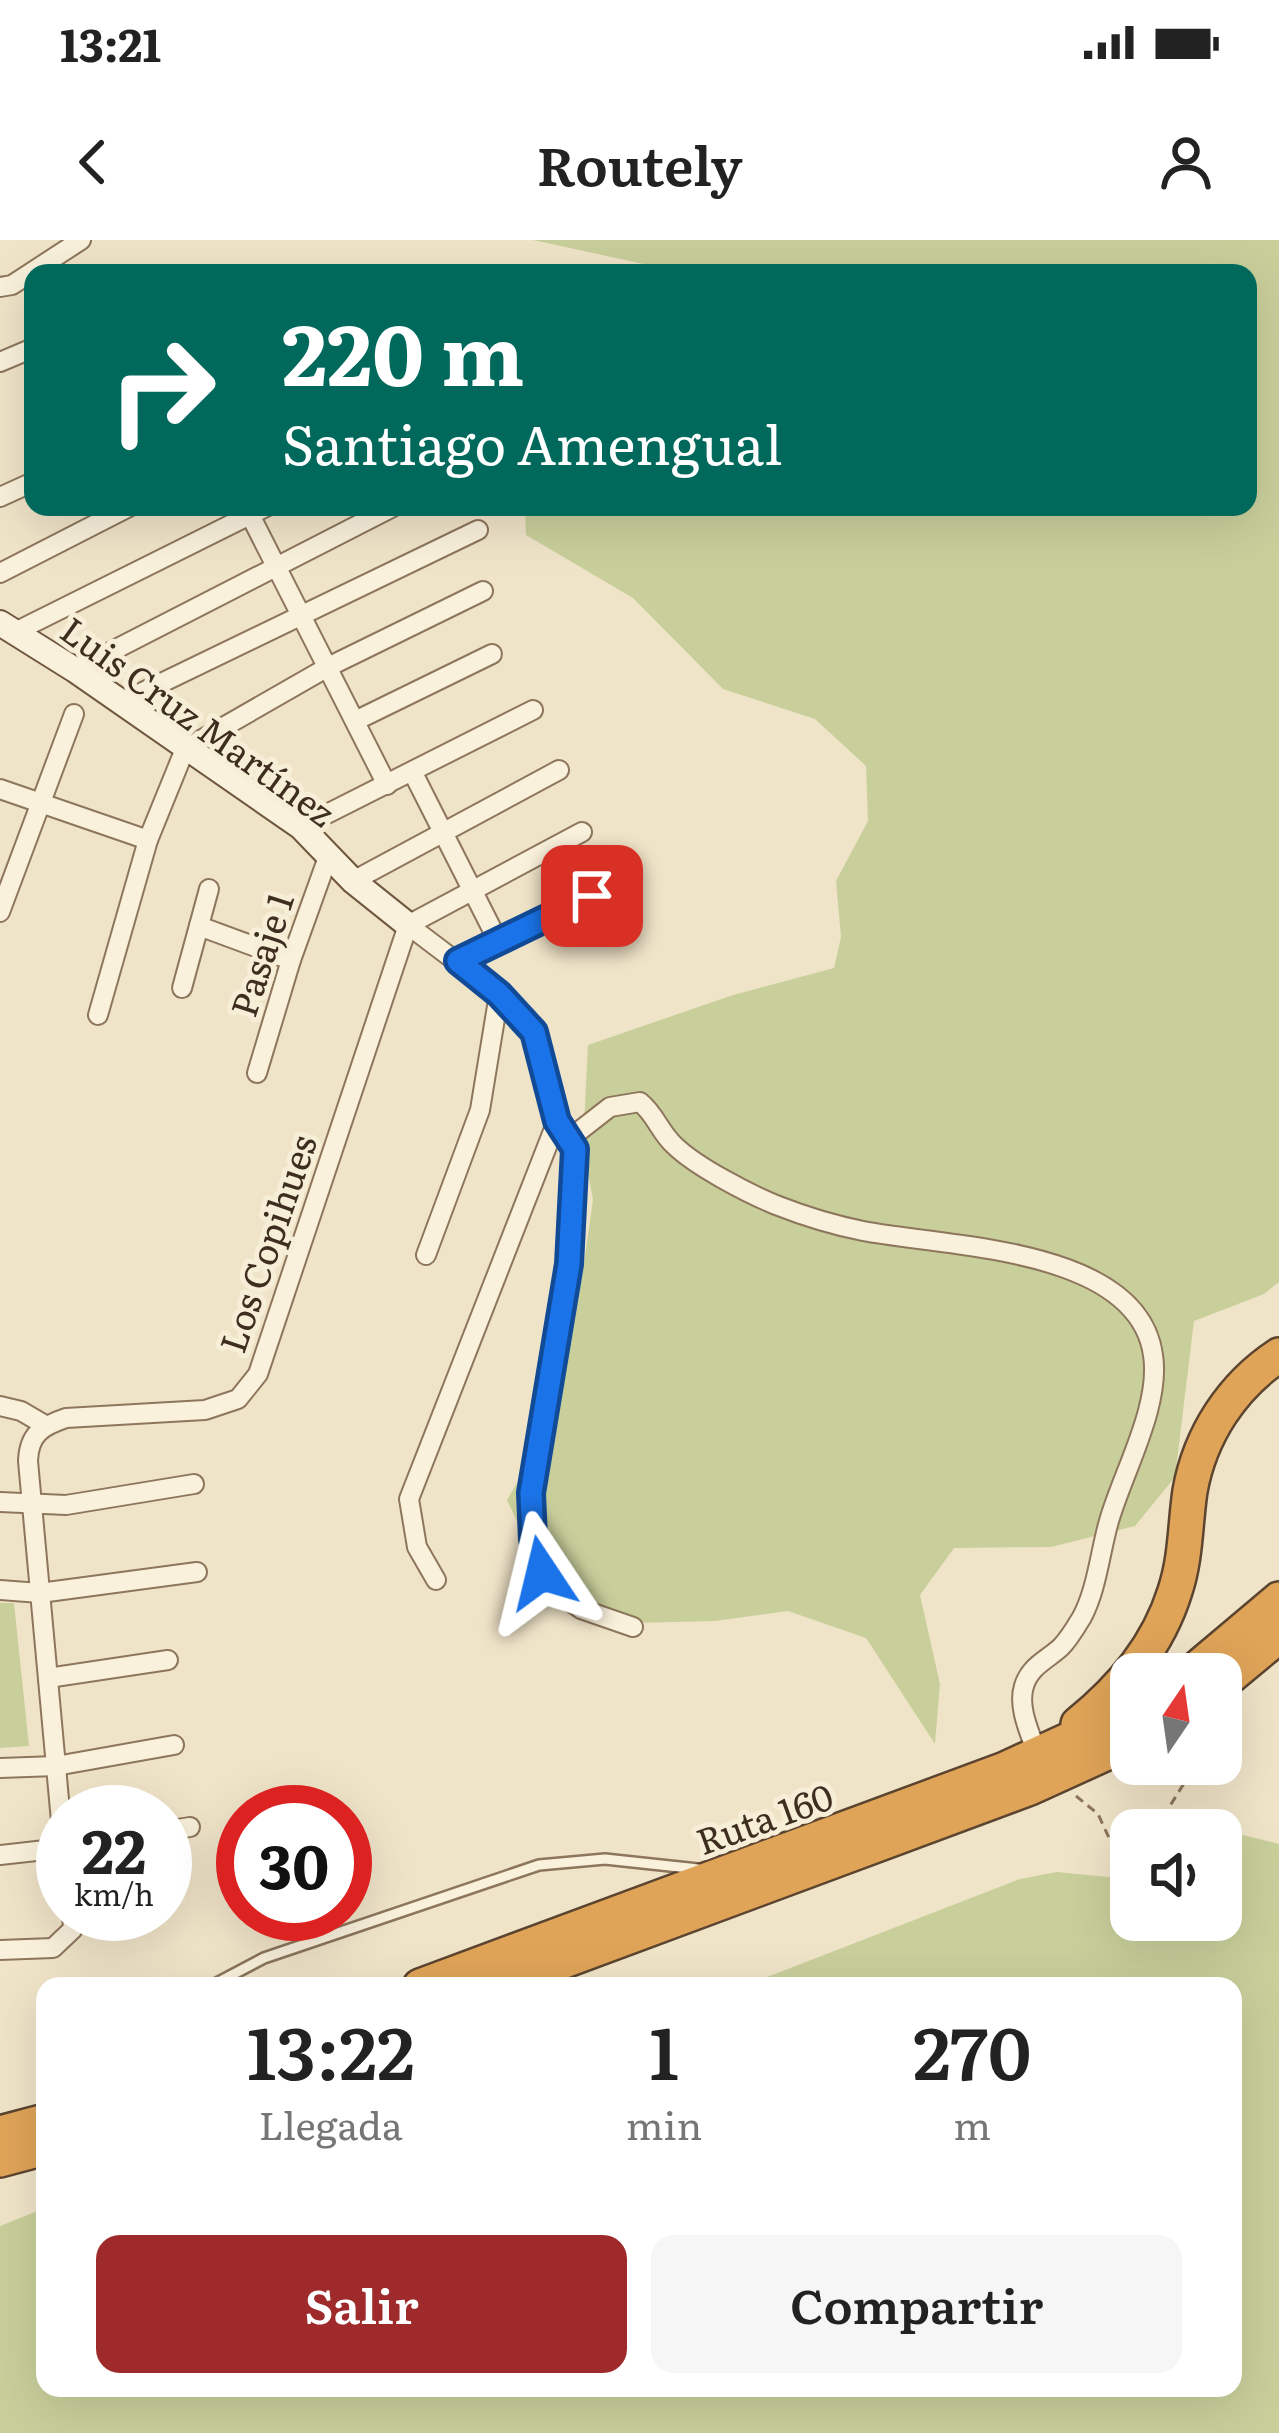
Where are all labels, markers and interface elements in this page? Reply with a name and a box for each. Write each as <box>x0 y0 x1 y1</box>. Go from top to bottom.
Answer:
text: 13:21 <box>60 9 161 76</box>
text: Routely <box>536 122 743 203</box>
icon: back <box>60 129 126 195</box>
icon: person <box>1153 129 1219 195</box>
text: 220 m <box>282 287 525 412</box>
icon: right <box>84 312 240 468</box>
text: Santiago Amengual <box>282 401 782 482</box>
street label: Luis Cruz Martínez <box>51 602 347 838</box>
pin <box>541 845 643 947</box>
icon: arrive <box>559 863 625 929</box>
street label: Pasaje 1 <box>215 885 305 1023</box>
street label: Los Copihues <box>204 1127 328 1359</box>
position arrow <box>479 1510 605 1636</box>
north arrow <box>1110 1653 1242 1785</box>
map controls <box>1110 1653 1242 1941</box>
street label: Ruta 160 <box>688 1768 840 1866</box>
speed limit sign: 30 <box>216 1785 372 1941</box>
text: 22 <box>82 1803 146 1892</box>
button: sound <box>1110 1809 1242 1941</box>
text: km/h <box>74 1871 154 1915</box>
text: 13:22 <box>247 1995 415 2102</box>
text: 1 <box>649 1995 679 2102</box>
text: 270 <box>913 1995 1031 2102</box>
text: Llegada <box>259 2094 403 2152</box>
text: min <box>626 2094 702 2152</box>
text: m <box>953 2094 991 2152</box>
button: Salir <box>96 2235 627 2373</box>
button: Compartir <box>651 2235 1182 2373</box>

